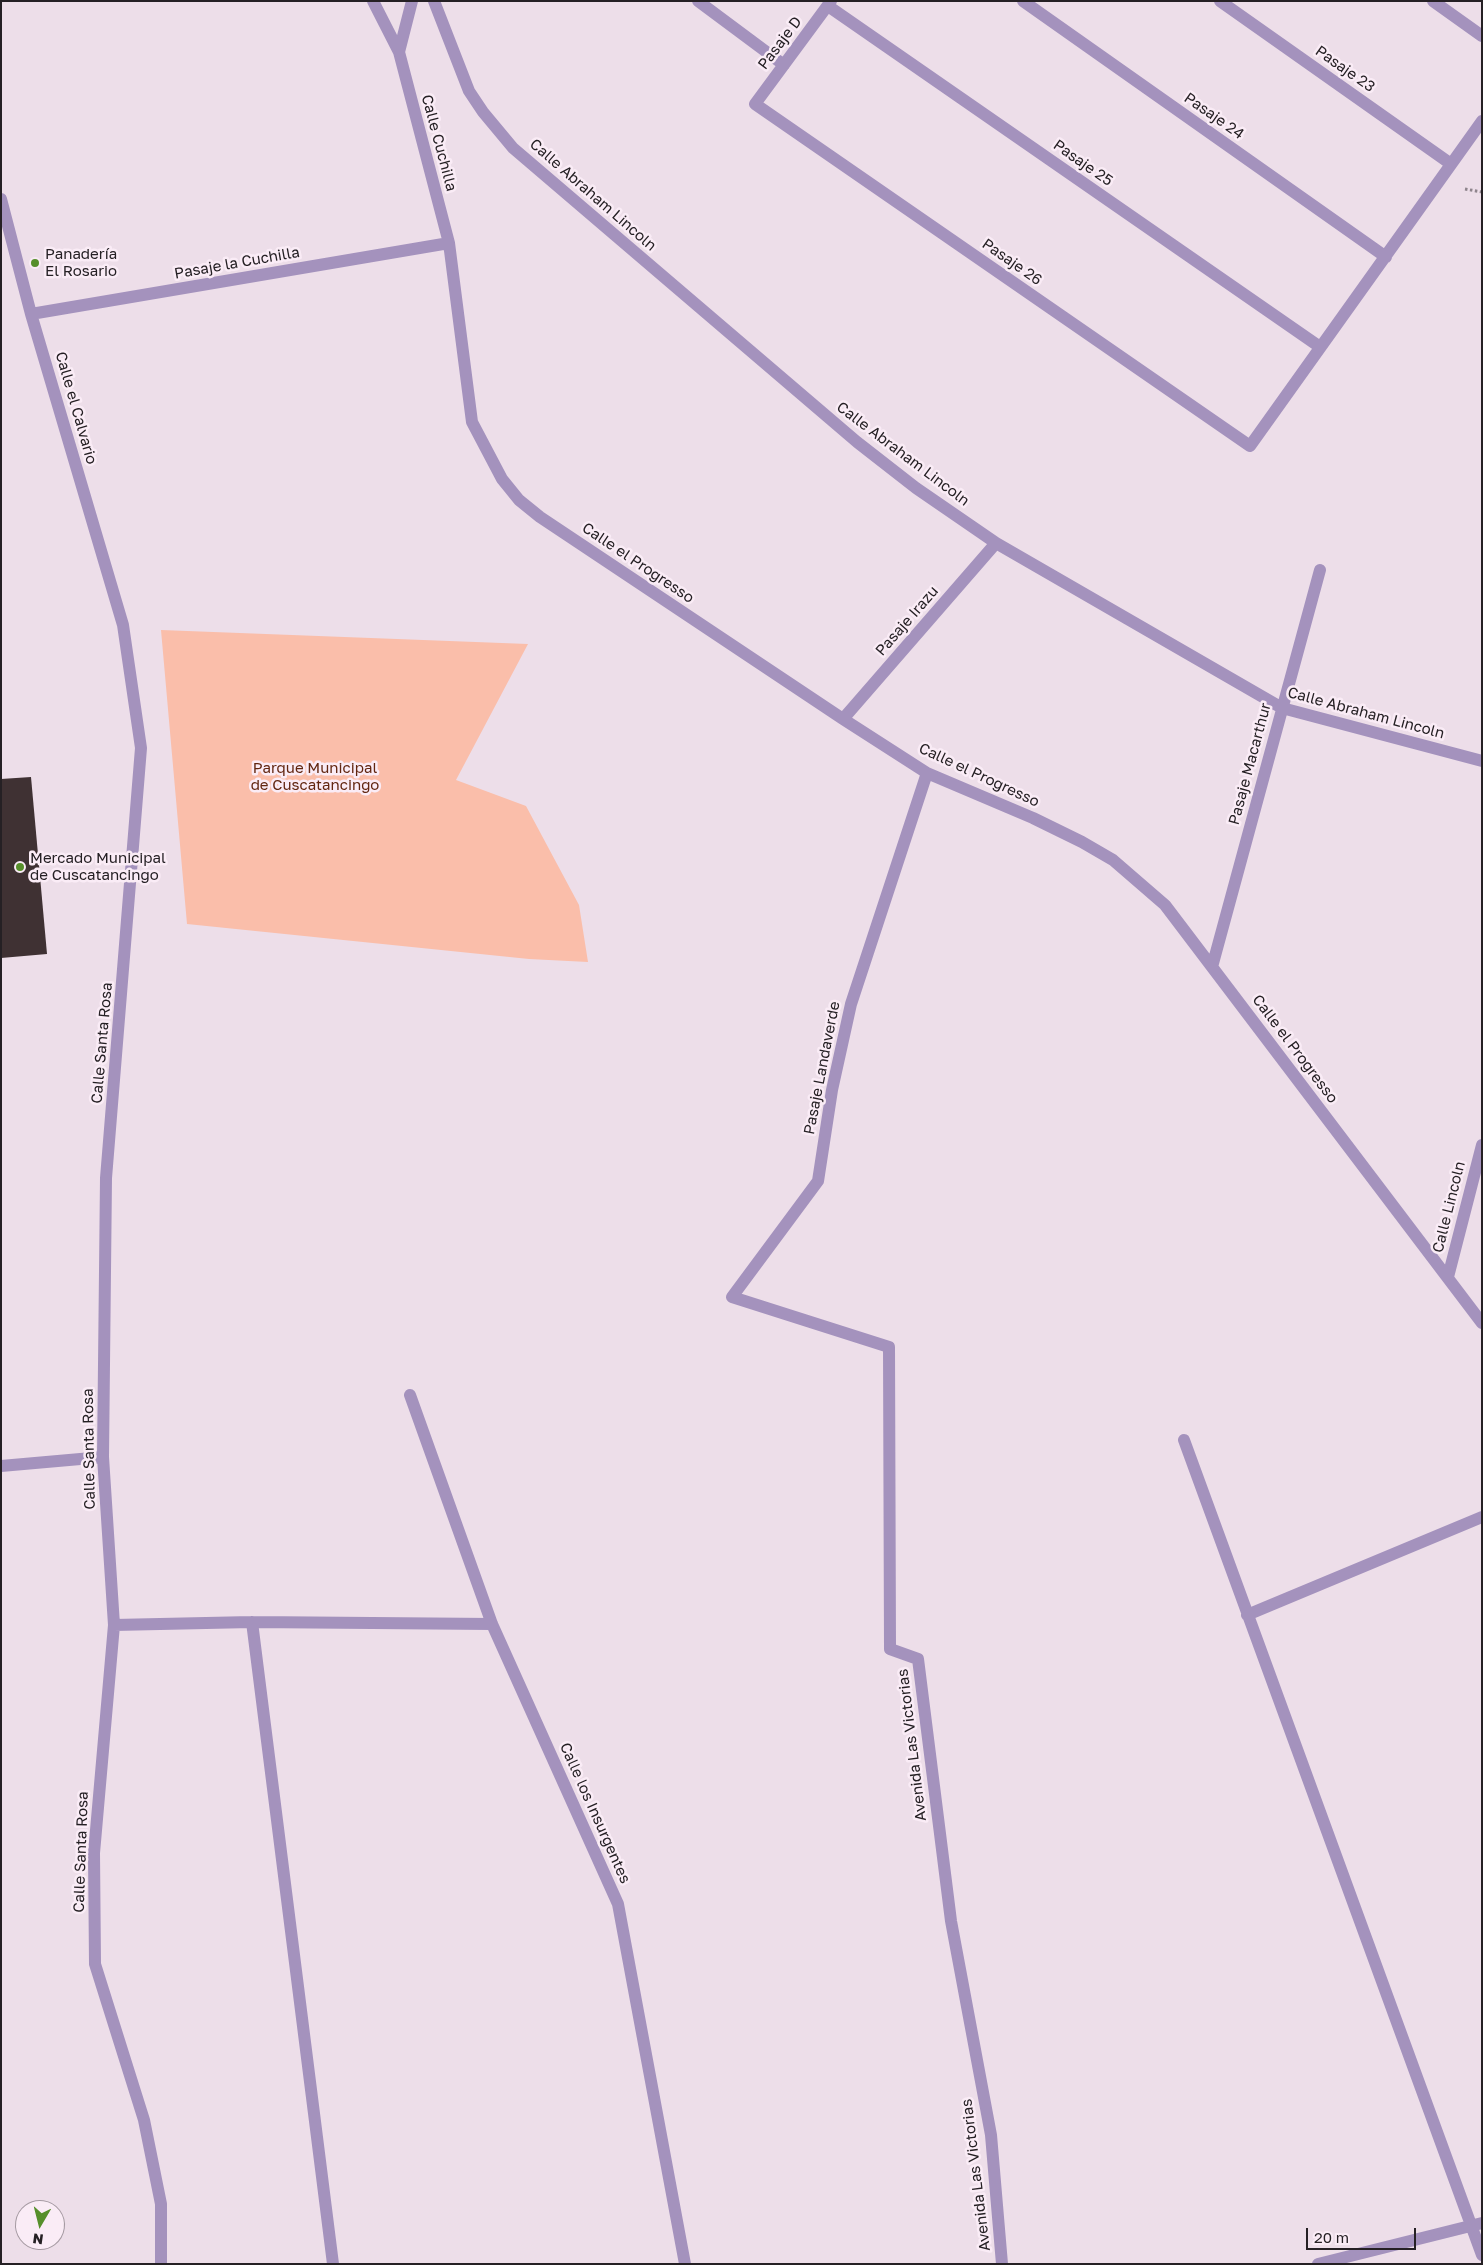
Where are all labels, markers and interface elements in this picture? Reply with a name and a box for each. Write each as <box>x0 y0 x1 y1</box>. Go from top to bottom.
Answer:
street label: Pasaje D <box>754 13 806 73</box>
street label: Pasaje 23 <box>1312 42 1378 96</box>
street label: Pasaje 24 <box>1181 89 1247 143</box>
street label: Calle Cuchilla <box>417 93 461 193</box>
street label: Calle Abraham Lincoln <box>526 135 660 255</box>
street label: Pasaje 25 <box>1050 136 1116 190</box>
street label: Pasaje 26 <box>979 235 1045 289</box>
street label: Pasaje la Cuchilla <box>173 243 301 283</box>
place label: Panadería El Rosario <box>45 245 117 280</box>
marker: Panadería El Rosario <box>29 257 41 269</box>
street label: Calle el Calvario <box>51 350 101 466</box>
street label: Calle Abraham Lincoln <box>833 398 973 510</box>
street label: Calle el Progresso <box>579 519 697 607</box>
street label: Pasaje Irazu <box>872 582 942 660</box>
street label: Calle Abraham Lincoln <box>1286 683 1446 743</box>
street label: Pasaje Macarthur <box>1225 701 1275 827</box>
street label: Calle el Progresso <box>916 739 1042 811</box>
park label: Parque Municipal de Cuscatancingo <box>251 759 379 794</box>
place label: Mercado Municipal de Cuscatancingo <box>30 849 166 884</box>
marker: Mercado Municipal de Cuscatancingo <box>14 861 26 873</box>
street label: Calle Santa Rosa <box>88 982 116 1104</box>
street label: Calle el Progresso <box>1248 991 1342 1107</box>
street label: Pasaje Landaverde <box>800 1000 844 1136</box>
street label: Calle Lincoln <box>1429 1159 1469 1255</box>
street label: Calle Santa Rosa <box>79 1388 99 1510</box>
street label: Avenida Las Victorias <box>894 1668 930 1822</box>
street label: Calle los Insurgentes <box>556 1740 634 1886</box>
street label: Calle Santa Rosa <box>70 1791 92 1913</box>
street label: Avenida Las Victorias <box>958 2098 994 2252</box>
north arrow <box>15 2200 65 2250</box>
scale bar <box>1308 2218 1418 2250</box>
text: 20 m <box>1314 2228 1349 2246</box>
text: N <box>32 2230 44 2249</box>

